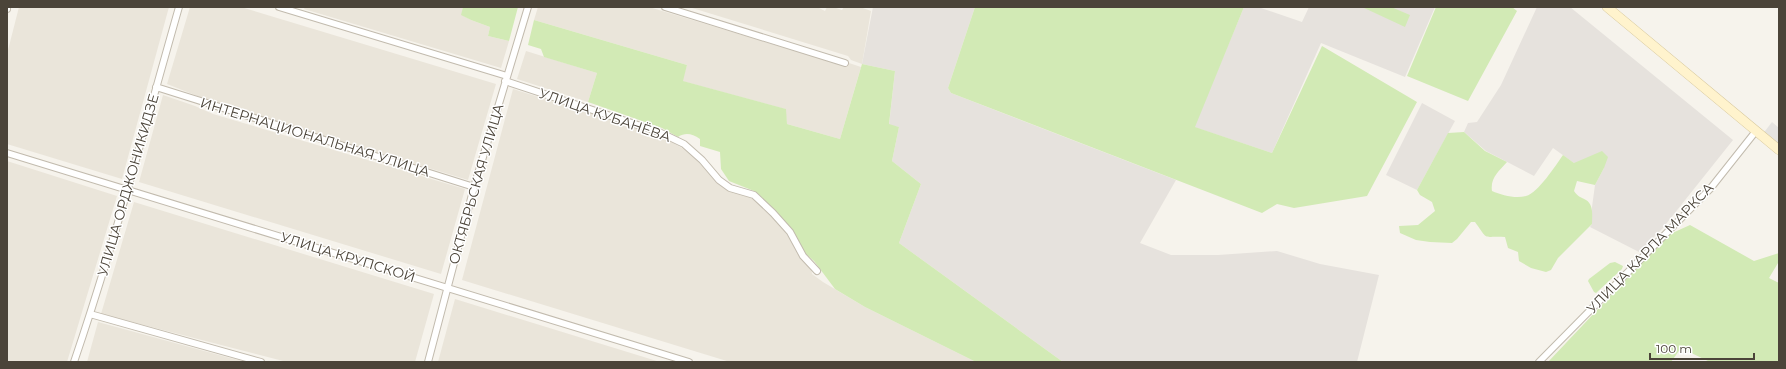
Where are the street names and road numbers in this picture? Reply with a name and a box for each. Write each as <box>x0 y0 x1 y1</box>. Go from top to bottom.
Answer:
street label: УЛИЦА КУБАНЁВА <box>537 84 674 146</box>
street label: УЛИЦА ОРДЖОНИКИДЗЕ <box>93 92 163 278</box>
street label: ИНТЕРНАЦИОНАЛЬНАЯ УЛИЦА <box>198 93 433 181</box>
street label: ОКТЯБРЬСКАЯ УЛИЦА <box>444 101 508 266</box>
street label: УЛИЦА КАРЛА МАРКСА <box>1583 178 1718 317</box>
street label: УЛИЦА КРУПСКОЙ <box>278 228 418 286</box>

